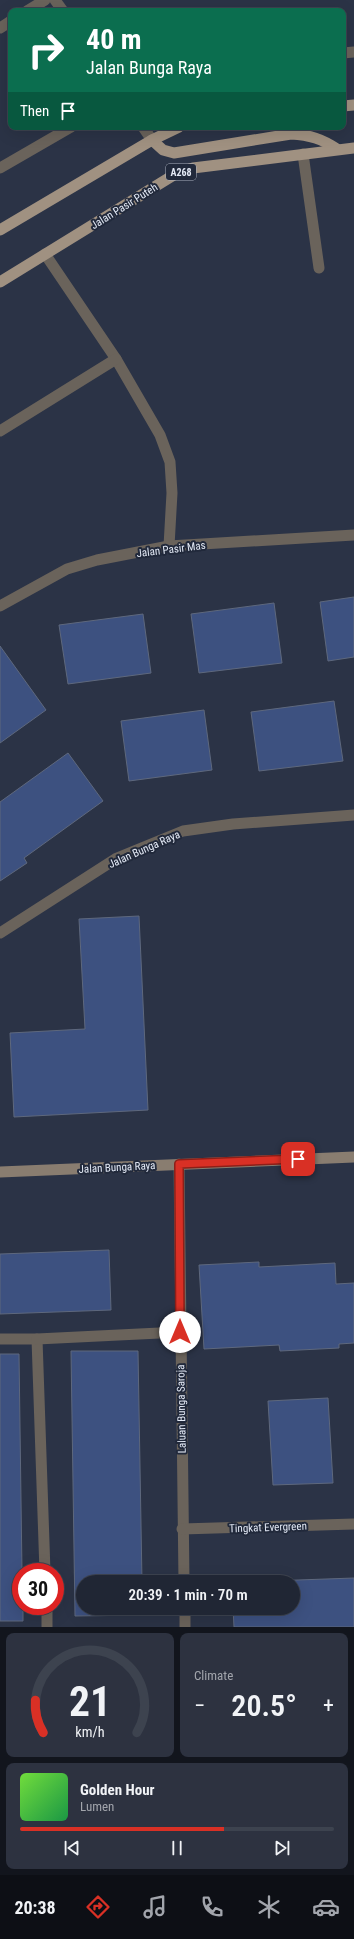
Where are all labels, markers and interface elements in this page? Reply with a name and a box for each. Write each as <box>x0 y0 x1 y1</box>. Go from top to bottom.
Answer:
text: 40 m <box>86 23 142 56</box>
icon: right <box>20 24 72 76</box>
text: Jalan Bunga Raya <box>86 57 212 78</box>
icon: arrive <box>57 100 79 122</box>
text: Then <box>20 102 49 120</box>
road number: A268 <box>166 164 196 180</box>
street label: Jalan Pasir Puteh <box>89 181 160 232</box>
street label: Jalan Pasir Mas <box>136 539 206 560</box>
street label: Jalan Bunga Raya <box>106 828 182 871</box>
pin <box>281 1142 315 1176</box>
icon: arrive <box>287 1148 309 1170</box>
street label: Jalan Bunga Raya <box>78 1159 156 1176</box>
position arrow <box>159 1311 201 1353</box>
street label: Laluan Bunga Saroja <box>174 1364 189 1454</box>
street label: Tingkat Evergreen <box>229 1520 307 1535</box>
speed limit sign: 30 <box>12 1563 64 1615</box>
text: 20:39 · 1 min · 70 m <box>128 1586 248 1604</box>
text: Climate <box>194 1668 233 1683</box>
text: 21 <box>69 1677 111 1726</box>
text: 20.5° <box>231 1688 297 1723</box>
text: − <box>194 1693 205 1718</box>
text: + <box>323 1693 334 1718</box>
text: km/h <box>75 1724 105 1740</box>
text: Golden Hour <box>80 1781 155 1799</box>
text: Lumen <box>80 1799 114 1814</box>
icon: previous <box>61 1837 83 1859</box>
icon: pause <box>166 1837 188 1859</box>
icon: next <box>271 1837 293 1859</box>
icon: directions <box>84 1893 112 1921</box>
icon: music <box>141 1893 169 1921</box>
icon: phone <box>198 1893 226 1921</box>
icon: climate <box>255 1893 283 1921</box>
icon: car <box>312 1893 340 1921</box>
text: 20:38 <box>14 1897 56 1918</box>

